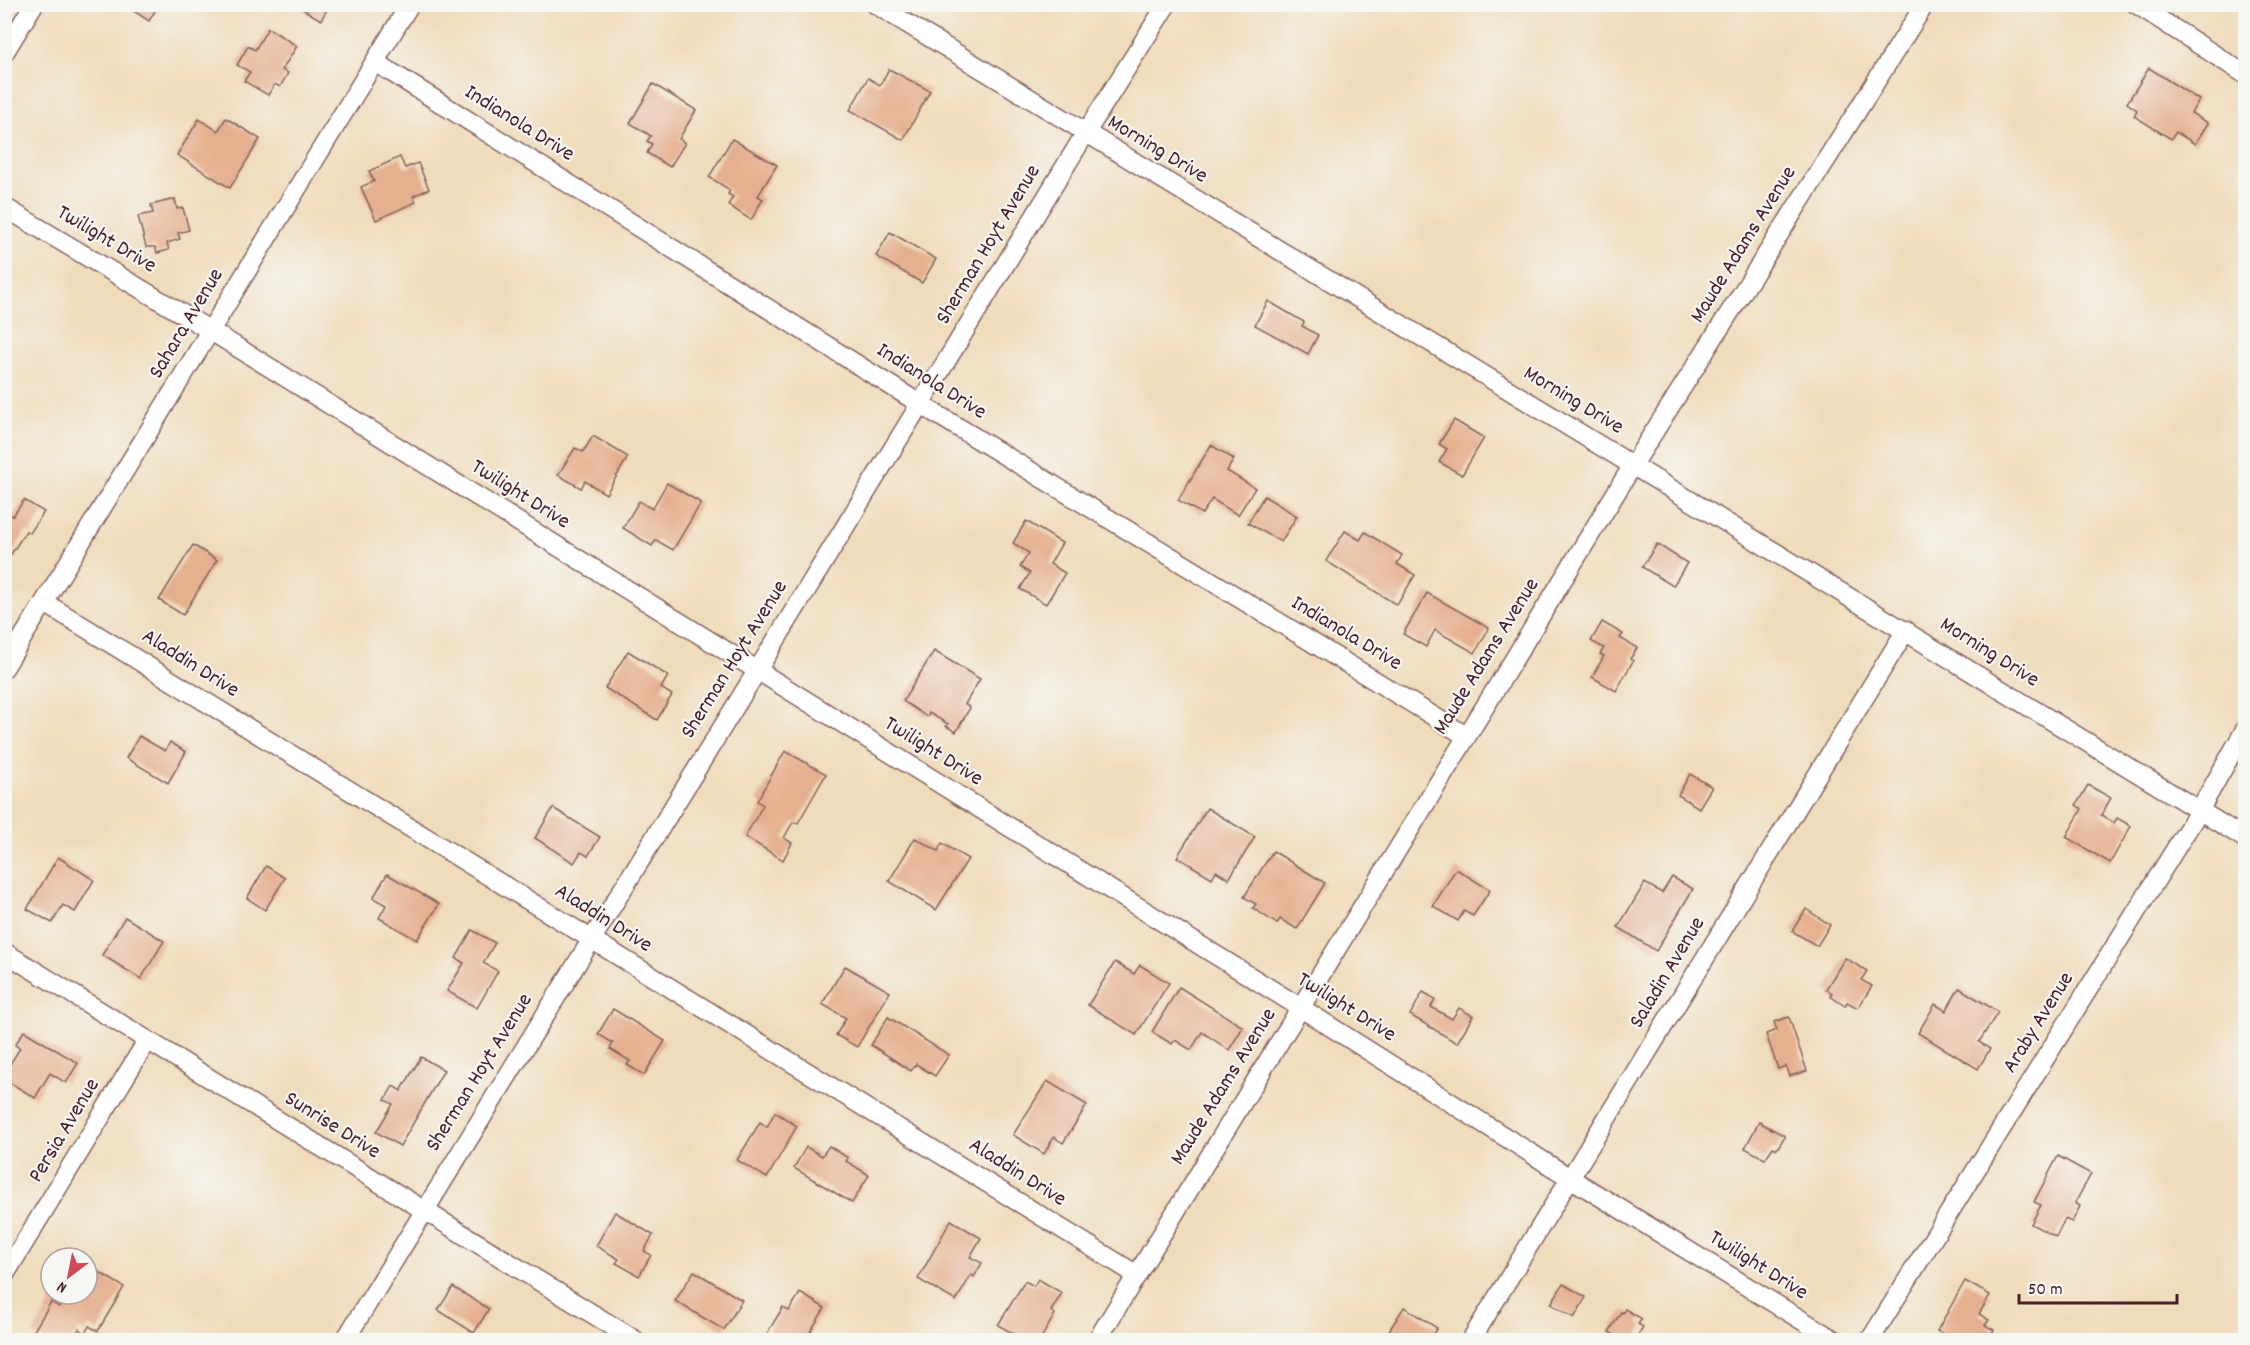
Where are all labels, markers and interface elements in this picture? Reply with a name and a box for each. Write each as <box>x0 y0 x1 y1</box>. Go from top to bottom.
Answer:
street label: Indianola Drive <box>458 78 580 170</box>
street label: Morning Drive <box>1101 108 1213 192</box>
street label: Sherman Hoyt Avenue <box>929 159 1049 331</box>
street label: Maude Adams Avenue <box>1683 160 1805 330</box>
street label: Twilight Drive <box>50 198 162 282</box>
street label: Sahara Avenue <box>142 263 232 385</box>
street label: Indianola Drive <box>870 336 992 428</box>
street label: Morning Drive <box>1517 359 1629 443</box>
street label: Twilight Drive <box>464 452 576 538</box>
street label: Maude Adams Avenue <box>1426 572 1548 742</box>
street label: Sherman Hoyt Avenue <box>674 575 796 745</box>
street label: Indianola Drive <box>1285 589 1407 679</box>
street label: Morning Drive <box>1933 610 2045 696</box>
street label: Aladdin Drive <box>135 622 245 706</box>
street label: Twilight Drive <box>877 709 989 795</box>
street label: Aladdin Drive <box>548 877 658 961</box>
street label: Saladin Avenue <box>1622 911 1714 1035</box>
street label: Twilight Drive <box>1290 965 1402 1051</box>
street label: Araby Avenue <box>1996 966 2082 1080</box>
street label: Sherman Hoyt Avenue <box>419 988 541 1158</box>
street label: Maude Adams Avenue <box>1163 1002 1285 1172</box>
street label: Persia Avenue <box>22 1073 108 1189</box>
street label: Sunrise Drive <box>278 1084 386 1168</box>
street label: Aladdin Drive <box>962 1131 1072 1215</box>
street label: Twilight Drive <box>1702 1223 1814 1309</box>
north arrow <box>39 1246 99 1306</box>
scale bar <box>2019 1267 2176 1305</box>
text: N <box>53 1275 72 1298</box>
text: 50 m <box>2028 1278 2063 1303</box>

